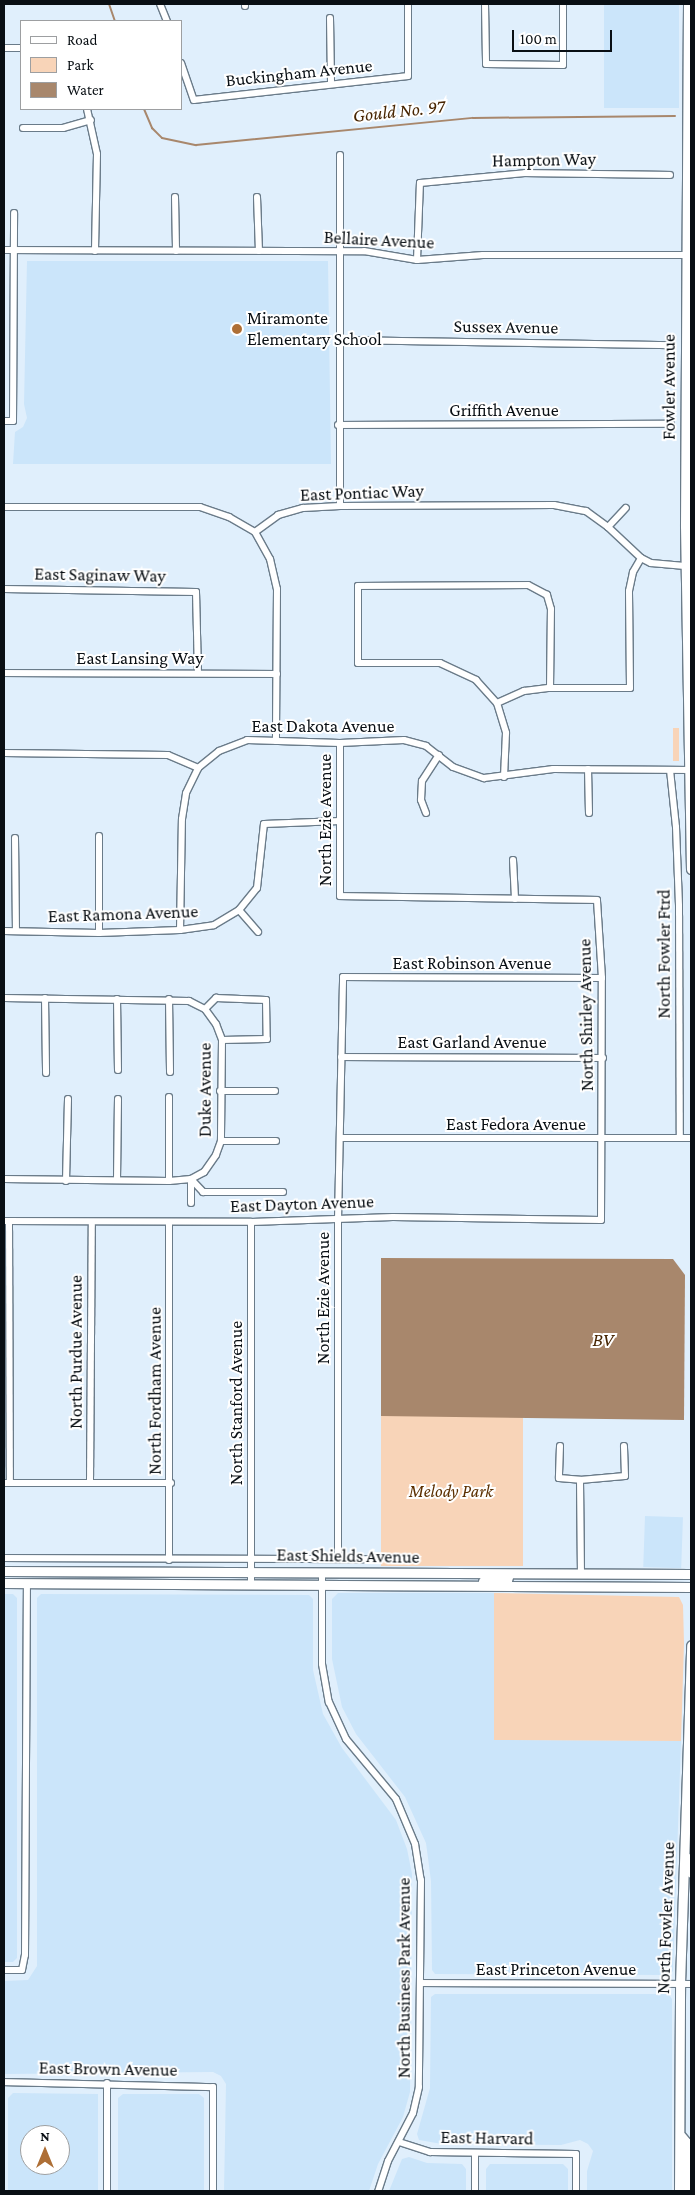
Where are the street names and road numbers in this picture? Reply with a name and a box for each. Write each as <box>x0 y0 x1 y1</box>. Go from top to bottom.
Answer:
street label: Buckingham Avenue <box>225 55 373 91</box>
street label: Hampton Way <box>492 148 596 172</box>
street label: Bellaire Avenue <box>323 226 435 254</box>
street label: Sussex Avenue <box>453 315 559 339</box>
street label: Fowler Avenue <box>658 334 680 440</box>
street label: Griffith Avenue <box>449 399 559 421</box>
street label: East Pontiac Way <box>300 480 424 506</box>
street label: East Saginaw Way <box>34 563 166 587</box>
street label: East Lansing Way <box>76 647 204 669</box>
street label: East Dakota Avenue <box>252 715 394 737</box>
street label: North Ezie Avenue <box>314 754 336 886</box>
street label: North Fowler Ftrd <box>653 889 675 1019</box>
street label: East Ramona Avenue <box>47 901 199 927</box>
street label: North Shirley Avenue <box>574 939 598 1091</box>
street label: East Robinson Avenue <box>393 952 551 974</box>
street label: East Garland Avenue <box>397 1031 547 1053</box>
street label: Duke Avenue <box>194 1043 216 1137</box>
street label: East Fedora Avenue <box>446 1113 586 1135</box>
street label: East Dayton Avenue <box>230 1191 374 1217</box>
street label: North Ezie Avenue <box>312 1232 334 1364</box>
street label: North Purdue Avenue <box>65 1275 87 1429</box>
street label: North Fordham Avenue <box>144 1307 166 1475</box>
street label: North Stanford Avenue <box>225 1321 247 1485</box>
street label: East Shields Avenue <box>276 1544 420 1568</box>
street label: North Fowler Avenue <box>653 1842 679 1994</box>
street label: North Business Park Avenue <box>393 1878 415 2078</box>
street label: East Princeton Avenue <box>476 1958 636 1980</box>
street label: East Brown Avenue <box>39 2057 177 2081</box>
street label: East Harvard <box>440 2126 534 2150</box>

